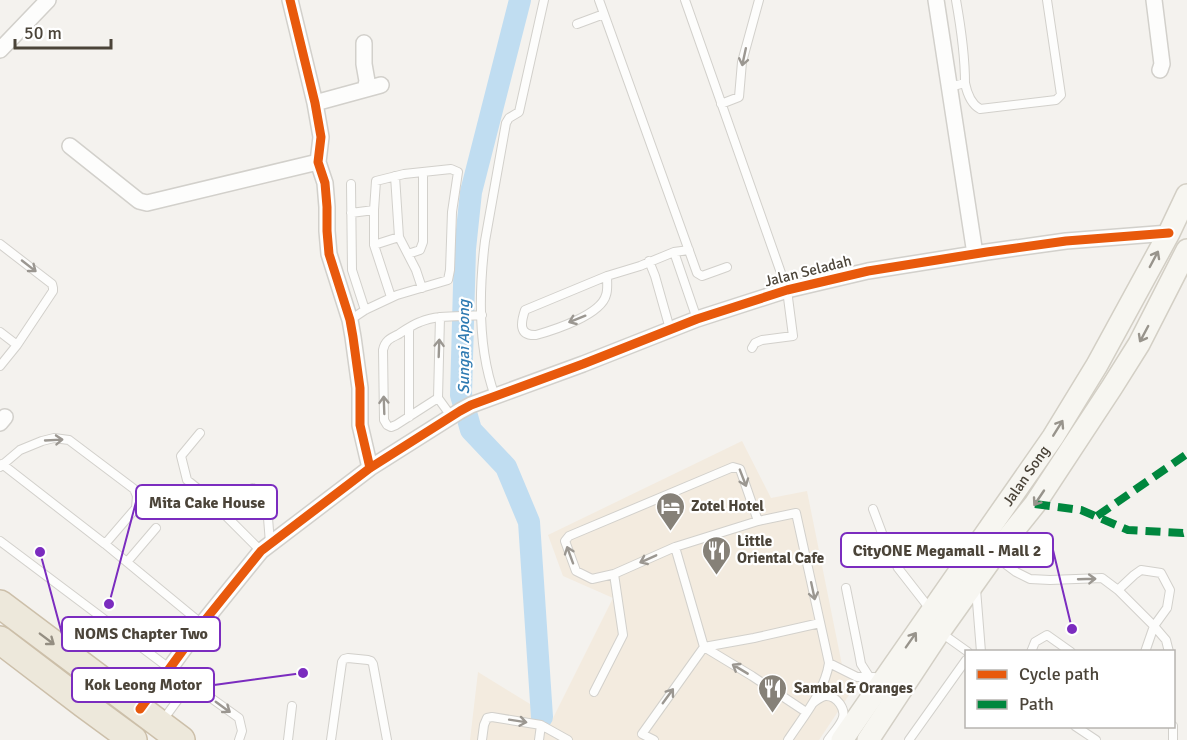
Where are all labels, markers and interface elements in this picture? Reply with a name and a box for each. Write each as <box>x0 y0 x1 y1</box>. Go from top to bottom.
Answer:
scale bar <box>15 12 111 50</box>
text: 50 m <box>24 22 62 44</box>
one-way arrow <box>738 46 749 66</box>
one-way arrow <box>1148 251 1160 268</box>
street label: Jalan Seladah <box>763 252 853 290</box>
one-way arrow <box>20 260 36 273</box>
water label: Sungai Apong <box>454 298 474 394</box>
one-way arrow <box>568 314 586 325</box>
one-way arrow <box>1138 324 1149 342</box>
one-way arrow <box>433 338 444 358</box>
one-way arrow <box>378 396 390 416</box>
one-way arrow <box>1052 420 1064 437</box>
one-way arrow <box>43 434 63 445</box>
street label: Jalan Song <box>999 442 1053 510</box>
one-way arrow <box>738 469 749 487</box>
callout: Mita Cake House <box>136 485 277 519</box>
one-way arrow <box>1033 489 1045 506</box>
hotel icon: Zotel Hotel <box>654 490 686 532</box>
text: Mita Cake House <box>149 493 265 513</box>
place label: Zotel Hotel <box>691 497 764 515</box>
place label: Little Oriental Cafe <box>737 532 824 567</box>
callout: CityONE Megamall - Mall 2 <box>841 533 1053 567</box>
restaurant icon: Little Oriental Cafe <box>700 534 732 576</box>
text: CityONE Megamall - Mall 2 <box>853 541 1041 561</box>
one-way arrow <box>564 546 575 564</box>
one-way arrow <box>639 554 657 565</box>
one-way arrow <box>1076 573 1096 584</box>
one-way arrow <box>808 581 819 600</box>
callout: NOMS Chapter Two <box>62 617 220 651</box>
text: NOMS Chapter Two <box>74 624 208 644</box>
one-way arrow <box>905 632 917 649</box>
one-way arrow <box>38 633 54 645</box>
legend <box>965 650 1175 728</box>
one-way arrow <box>732 662 749 674</box>
text: Cycle path <box>1019 663 1099 685</box>
callout: Kok Leong Motor <box>72 668 214 702</box>
restaurant icon: Sambal & Oranges <box>757 672 789 714</box>
text: Kok Leong Motor <box>84 675 202 695</box>
place label: Sambal & Oranges <box>794 679 913 697</box>
one-way arrow <box>662 689 674 705</box>
text: Path <box>1019 693 1054 715</box>
one-way arrow <box>215 701 231 713</box>
one-way arrow <box>508 716 527 727</box>

